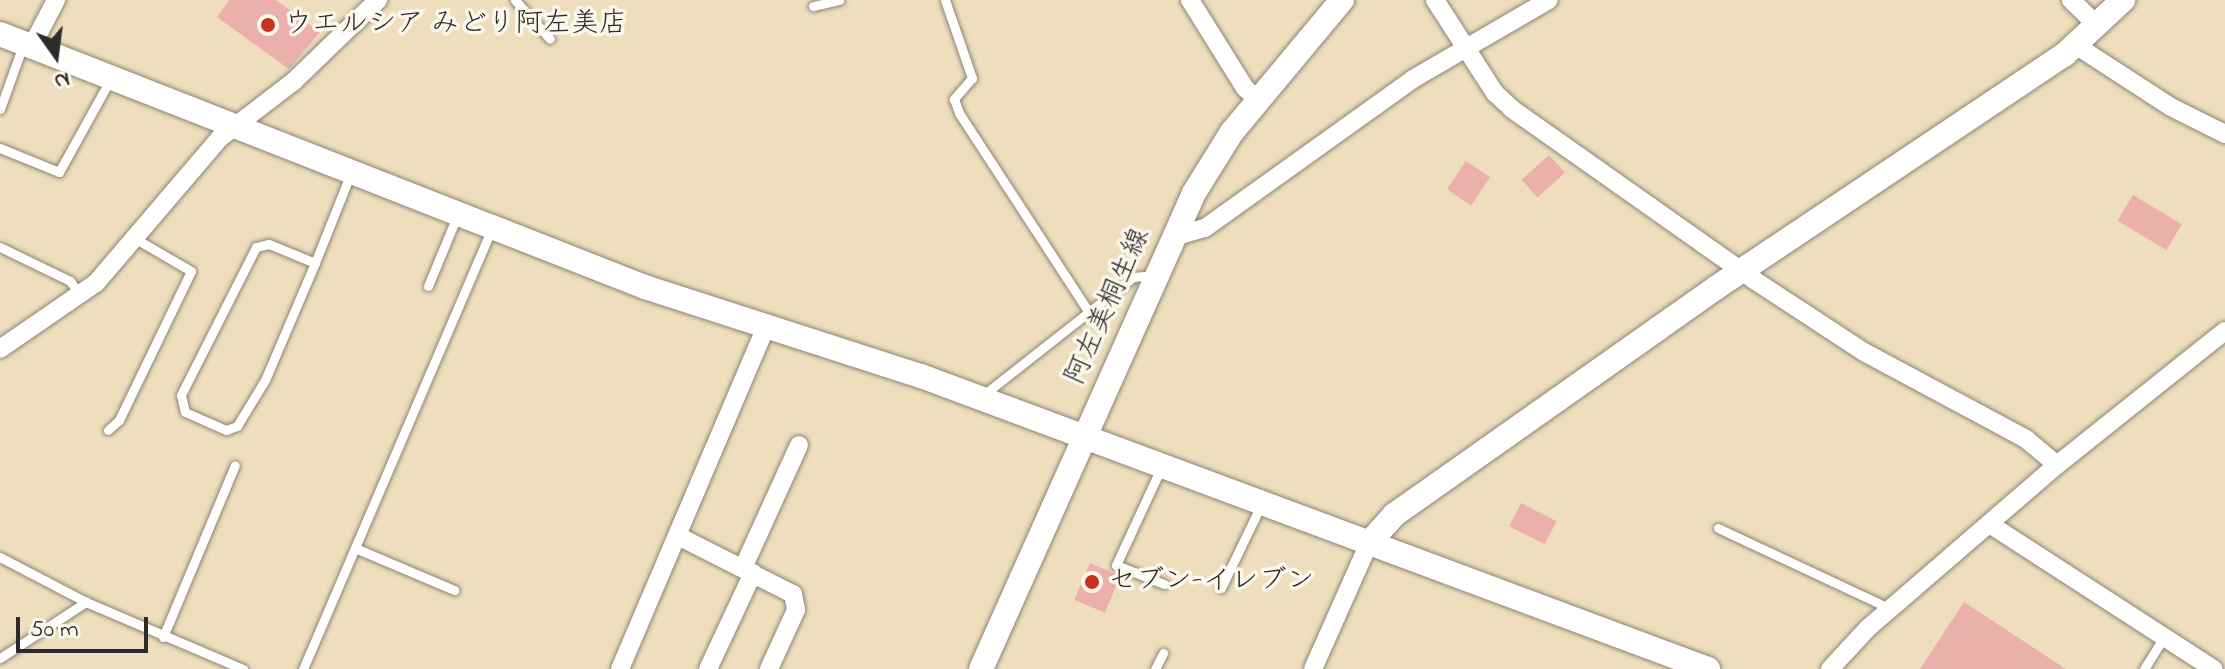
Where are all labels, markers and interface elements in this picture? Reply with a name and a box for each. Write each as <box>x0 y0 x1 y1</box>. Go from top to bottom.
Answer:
place label: ウエルシア みどり阿左美店 <box>284 8 627 42</box>
north arrow <box>16 16 96 96</box>
marker: ウエルシア みどり阿左美店 <box>259 16 277 34</box>
text: N <box>51 62 73 97</box>
street label: 阿左美桐生線 <box>1059 223 1159 391</box>
place label: セブン-イレブン <box>1108 565 1314 599</box>
marker: セブン-イレブン <box>1083 573 1101 591</box>
scale bar <box>20 601 152 651</box>
text: 50 m <box>30 613 79 648</box>

